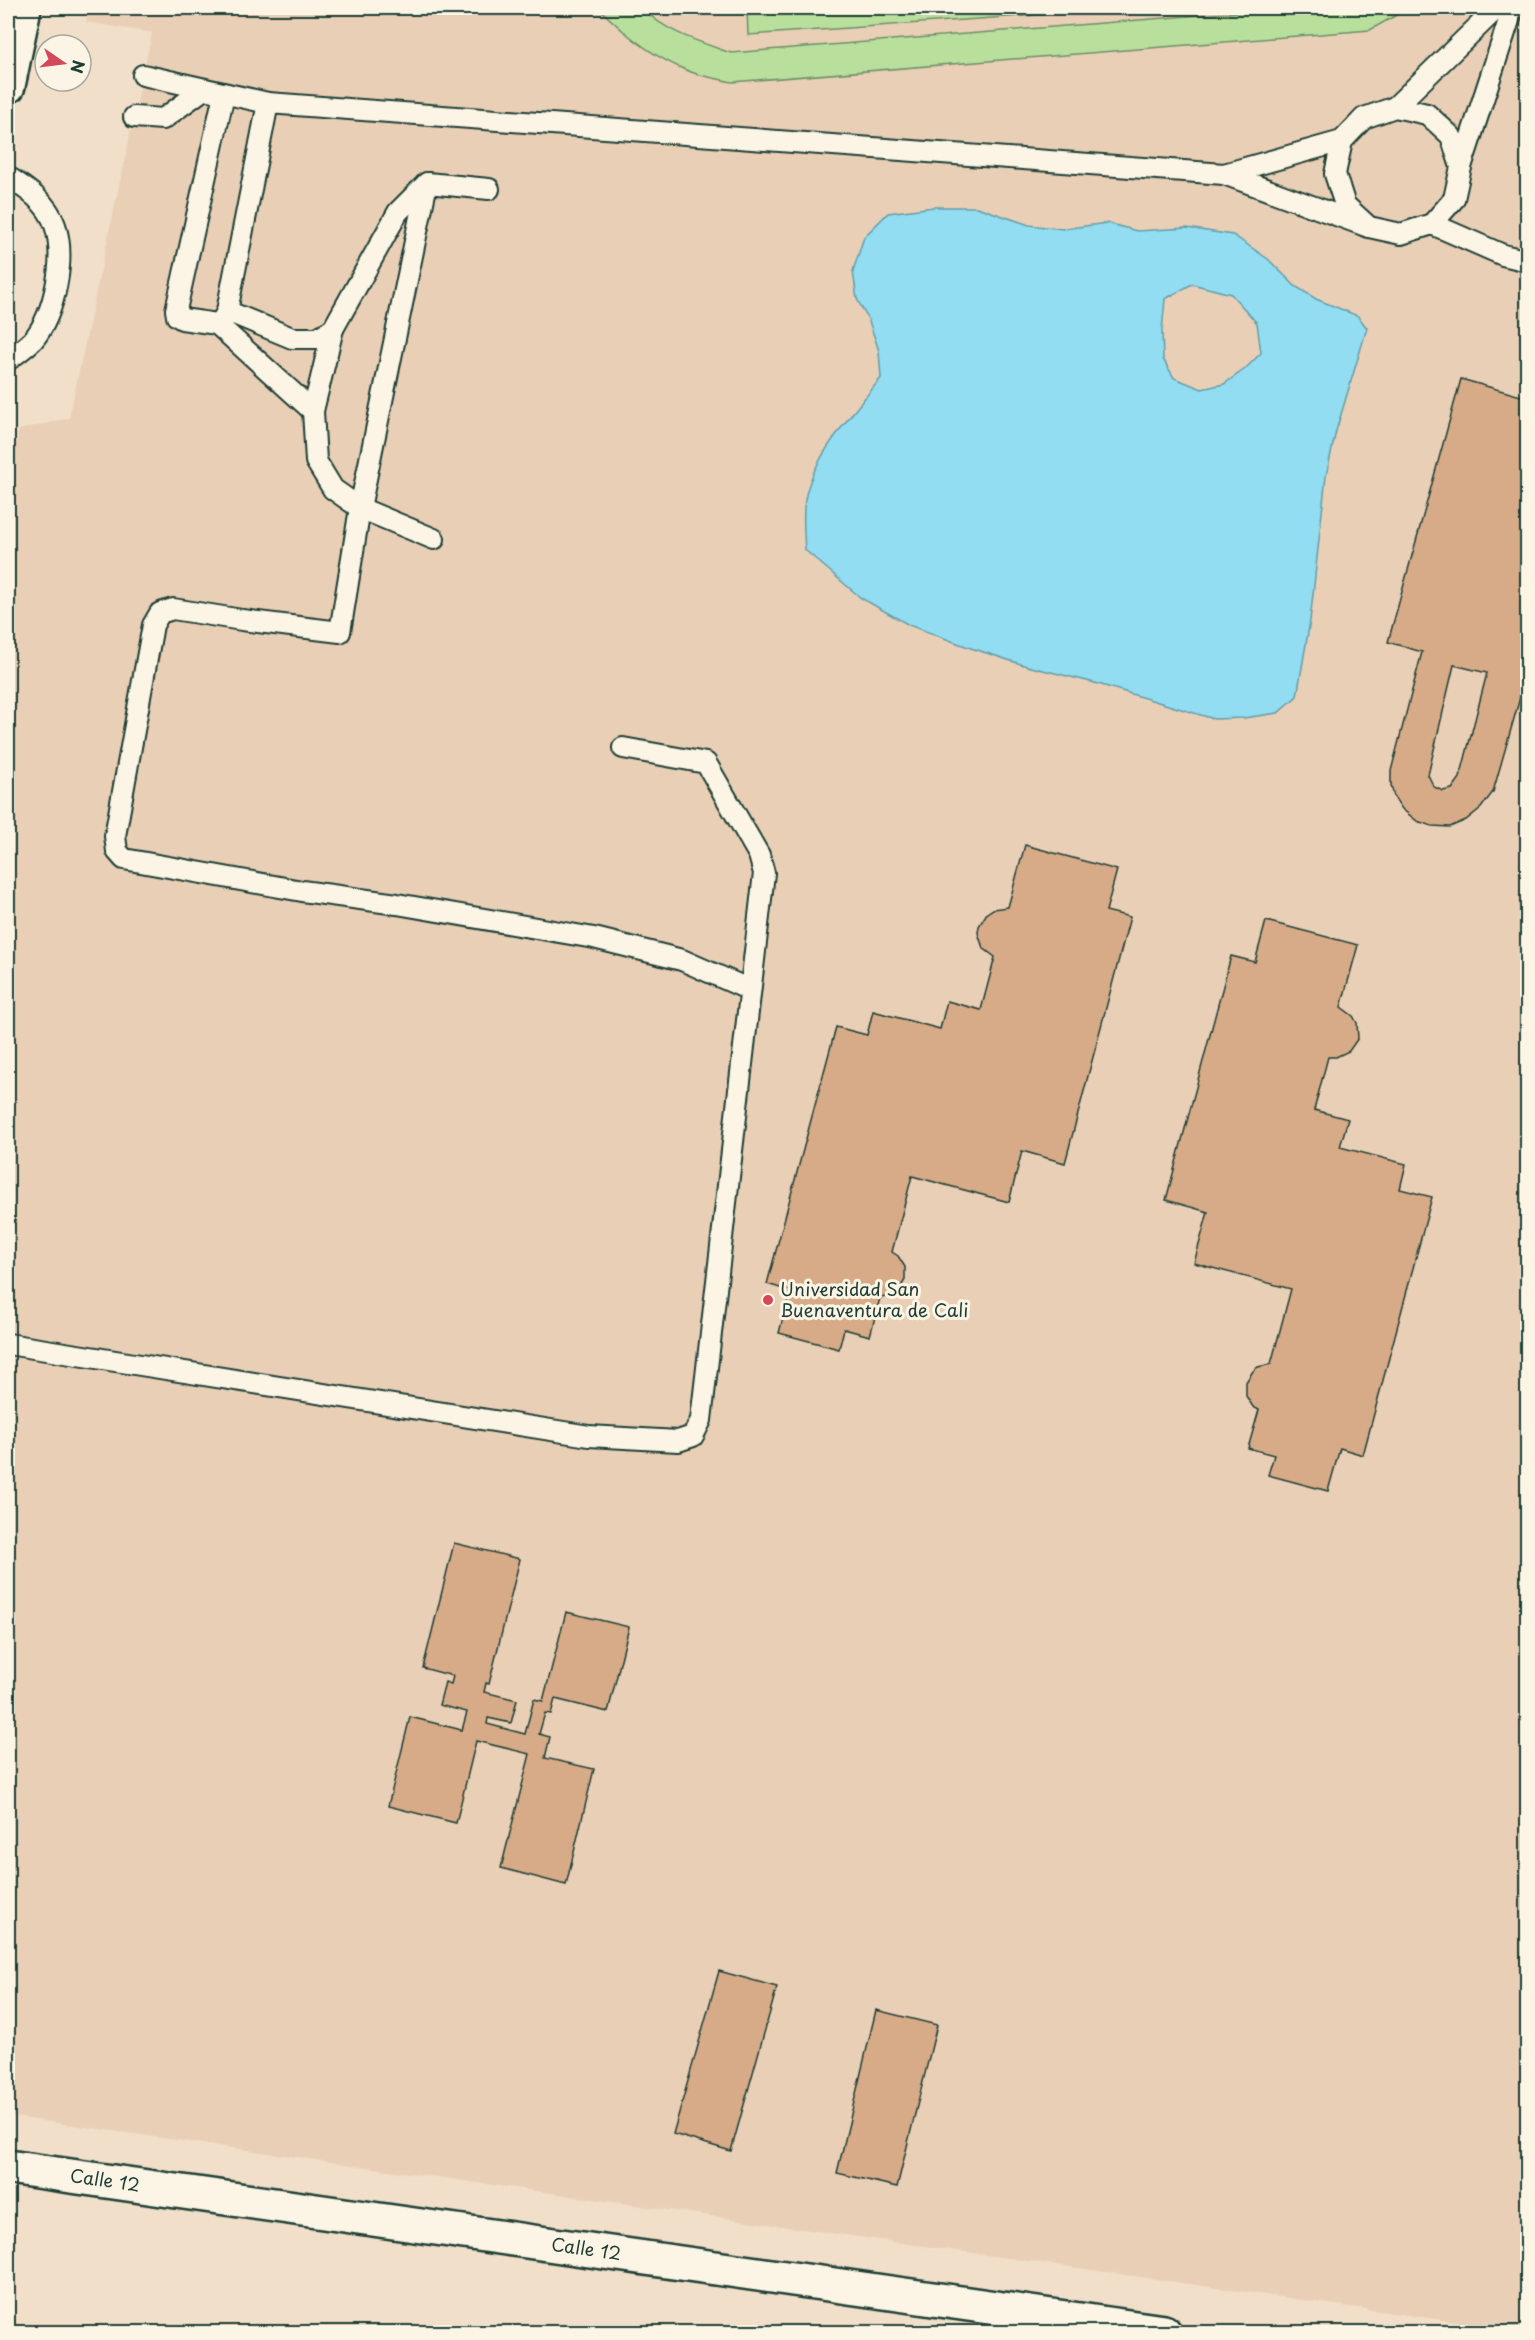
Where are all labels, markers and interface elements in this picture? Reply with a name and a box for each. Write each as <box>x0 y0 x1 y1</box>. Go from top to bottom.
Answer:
north arrow <box>33 33 93 93</box>
text: N <box>65 58 92 76</box>
place label: Universidad San Buenaventura de Cali <box>780 1275 969 1323</box>
marker: Universidad San Buenaventura de Cali <box>761 1293 775 1307</box>
street label: Calle 12 <box>68 2161 142 2198</box>
street label: Calle 12 <box>550 2230 623 2266</box>

